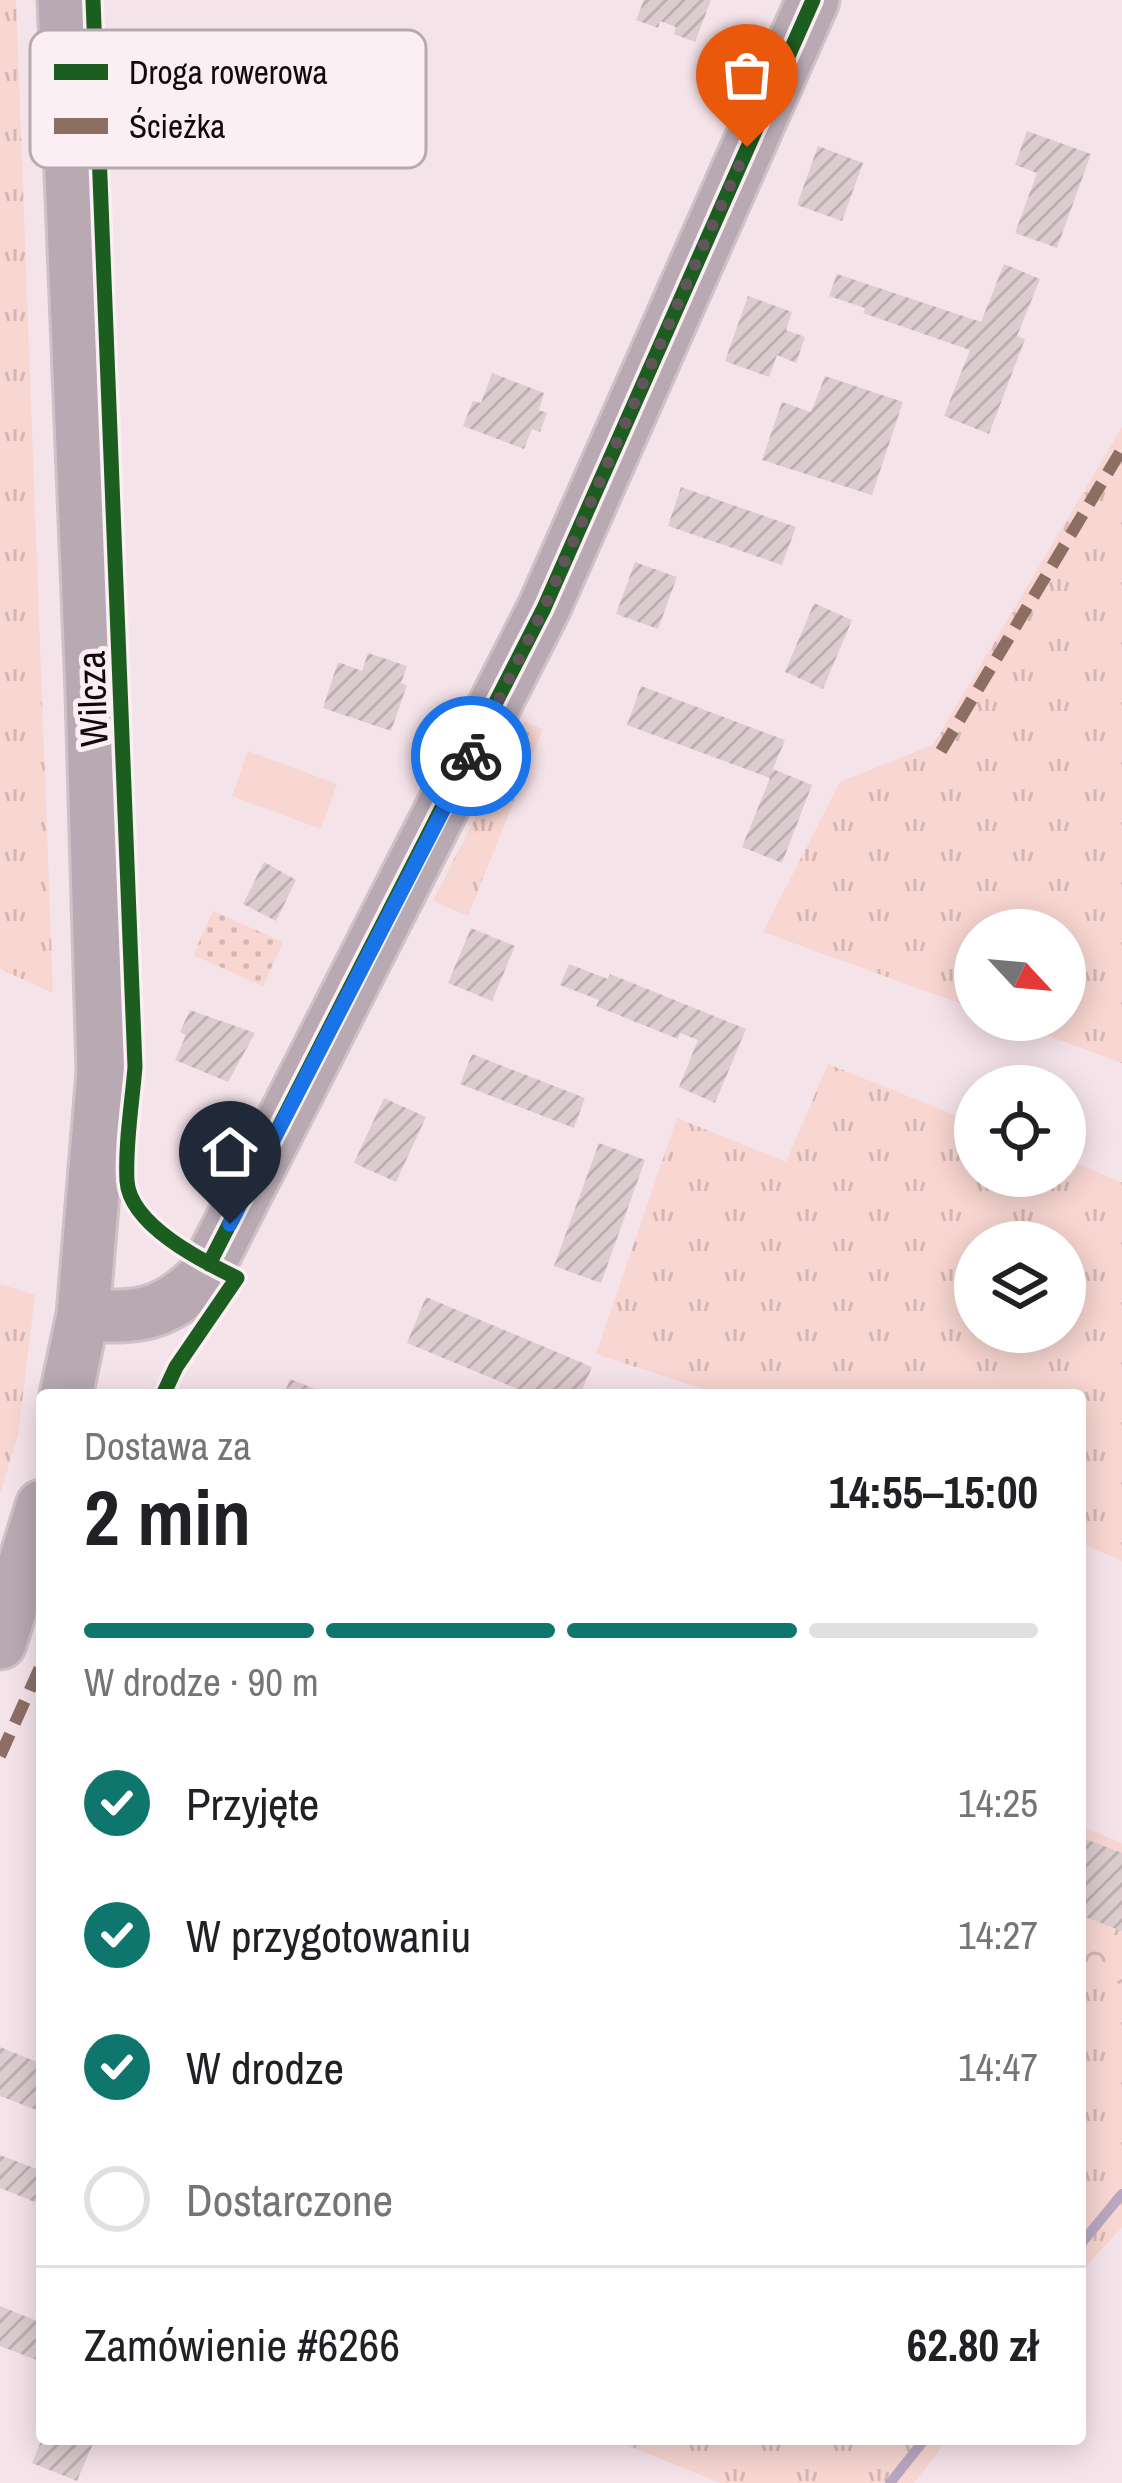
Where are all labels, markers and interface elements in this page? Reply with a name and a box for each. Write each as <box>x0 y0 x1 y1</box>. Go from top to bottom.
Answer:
pin <box>696 24 798 147</box>
legend <box>30 30 426 168</box>
icon: bag <box>714 42 780 108</box>
text: Droga rowerowa <box>129 50 328 94</box>
text: Ścieżka <box>129 104 225 148</box>
street label: Wilcza <box>64 650 120 748</box>
courier <box>411 696 531 816</box>
icon: bike <box>438 723 504 789</box>
north arrow <box>954 909 1086 1041</box>
map controls <box>954 909 1086 1353</box>
button: locate <box>954 1065 1086 1197</box>
pin <box>179 1101 281 1224</box>
icon: home <box>197 1119 263 1185</box>
button: layers <box>954 1221 1086 1353</box>
text: Dostawa za <box>84 1420 251 1472</box>
text: 14:55–15:00 <box>829 1461 1038 1522</box>
text: 2 min <box>84 1464 251 1569</box>
text: W drodze · 90 m <box>84 1656 319 1708</box>
icon: check <box>84 1770 150 1836</box>
text: Przyjęte <box>186 1773 319 1834</box>
text: 14:25 <box>958 1777 1038 1829</box>
icon: check <box>84 1902 150 1968</box>
text: W przygotowaniu <box>186 1905 471 1966</box>
text: 14:27 <box>958 1909 1038 1961</box>
icon: check <box>84 2034 150 2100</box>
text: W drodze <box>186 2037 344 2098</box>
text: 14:47 <box>958 2041 1038 2093</box>
text: Dostarczone <box>186 2169 393 2230</box>
text: Zamówienie #6266 <box>84 2314 400 2375</box>
text: 62.80 zł <box>907 2314 1038 2375</box>

